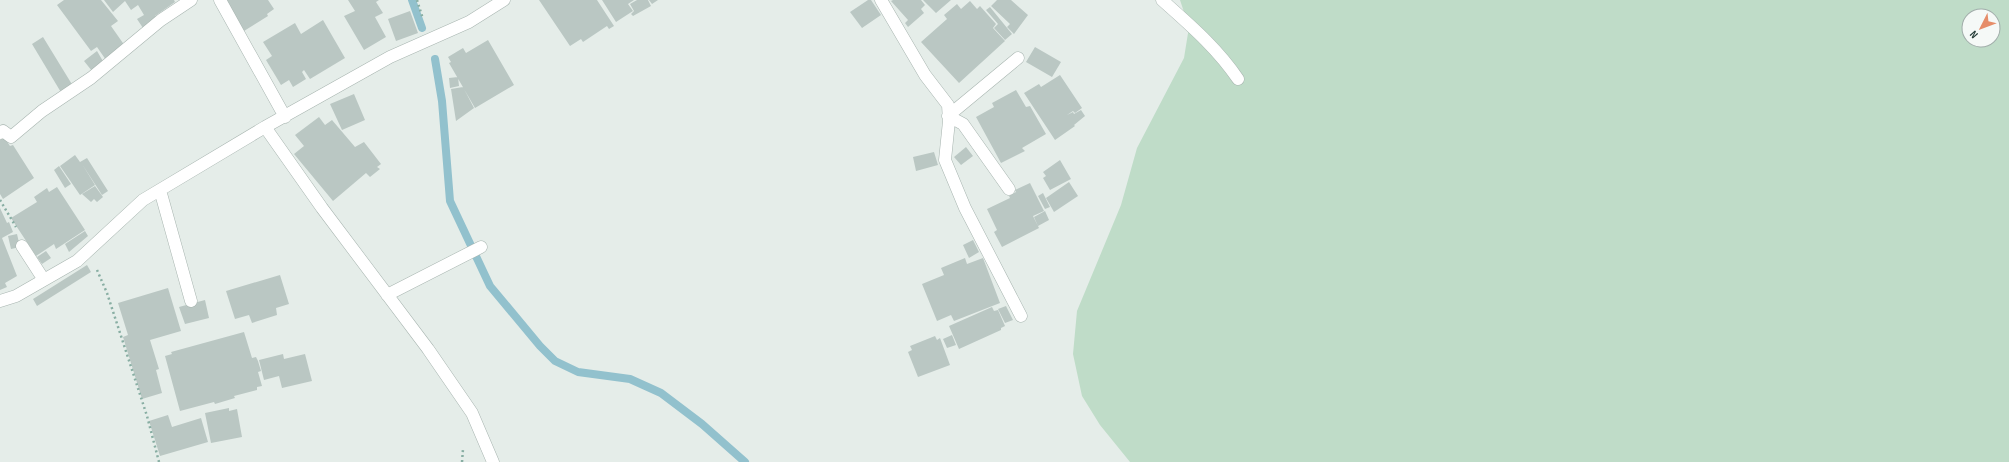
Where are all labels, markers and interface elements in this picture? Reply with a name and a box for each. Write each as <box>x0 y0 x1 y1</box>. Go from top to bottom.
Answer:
north arrow <box>1961 8 2001 48</box>
text: N <box>1967 28 1981 41</box>

